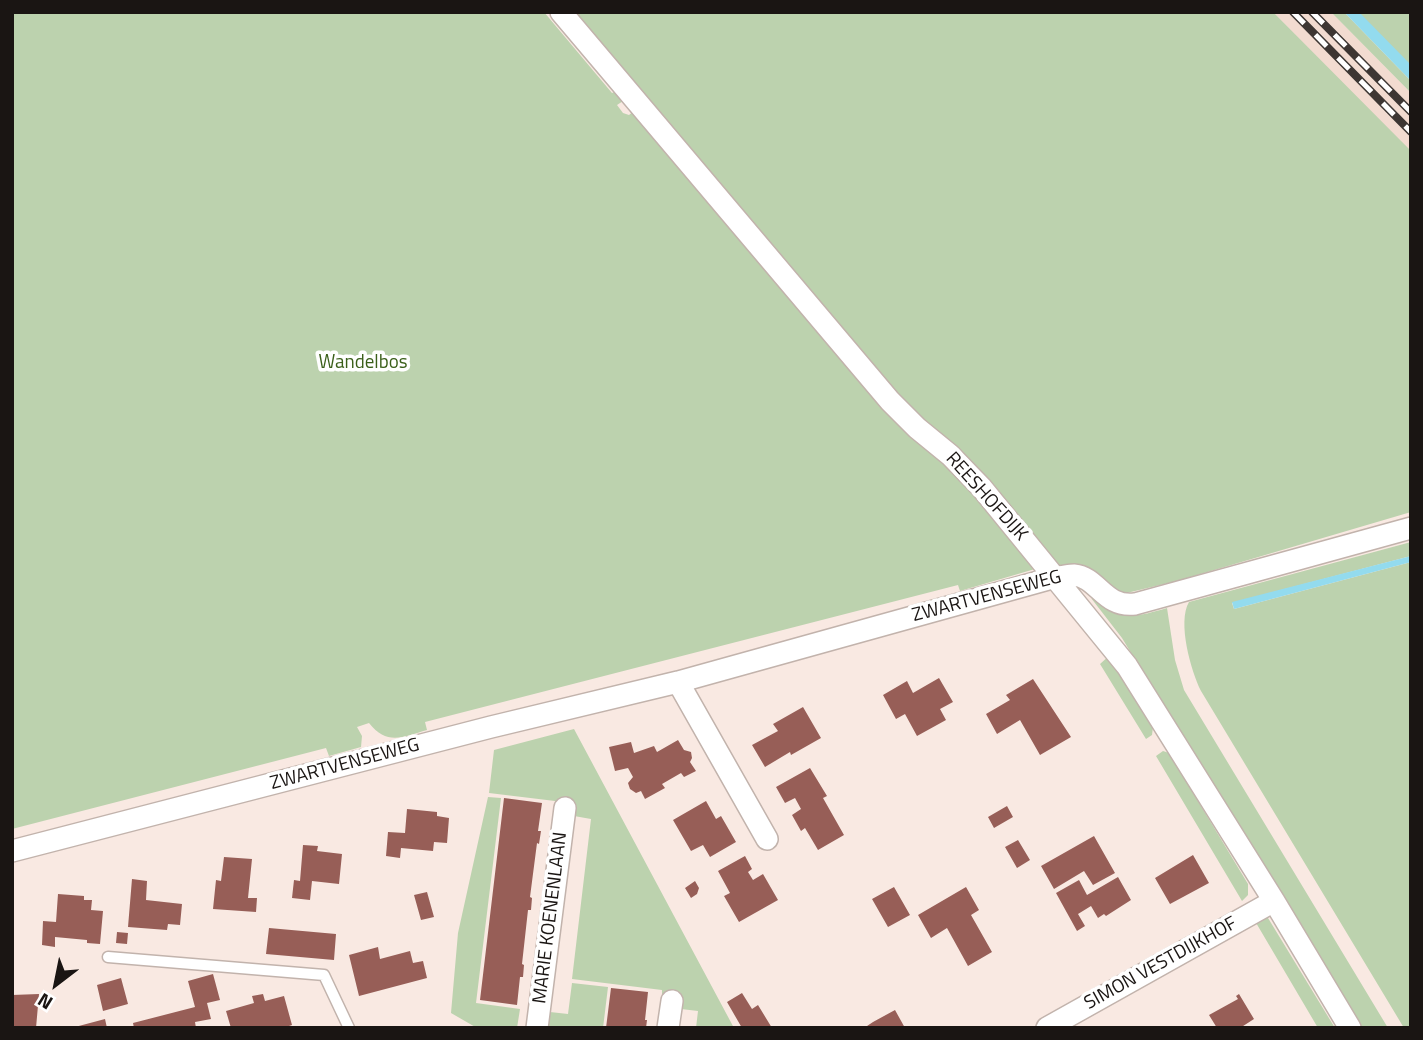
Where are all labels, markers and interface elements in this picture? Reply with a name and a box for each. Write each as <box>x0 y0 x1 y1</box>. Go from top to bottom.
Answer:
park label: Wandelbos <box>318 352 408 374</box>
street label: REESHOFDIJK <box>940 448 1032 546</box>
street label: ZWARTVENSEWEG <box>910 566 1064 628</box>
street label: ZWARTVENSEWEG <box>268 734 422 796</box>
street label: MARIE KOENENLAAN <box>529 831 573 1005</box>
street label: SIMON VESTDIJKHOF <box>1081 913 1241 1015</box>
north arrow <box>21 949 91 1019</box>
text: N <box>31 986 58 1018</box>

